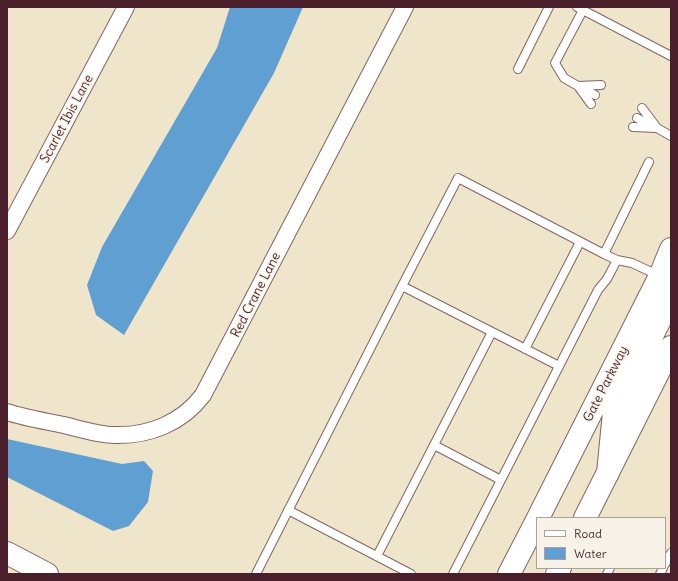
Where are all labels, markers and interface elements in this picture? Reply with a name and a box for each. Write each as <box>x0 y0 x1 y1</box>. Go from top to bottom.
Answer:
street label: Scarlet Ibis Lane <box>37 72 97 166</box>
street label: Red Crane Lane <box>228 250 284 340</box>
street label: Gate Parkway <box>580 343 632 425</box>
legend <box>536 517 666 569</box>
text: Road <box>574 526 602 541</box>
text: Water <box>574 546 607 561</box>

